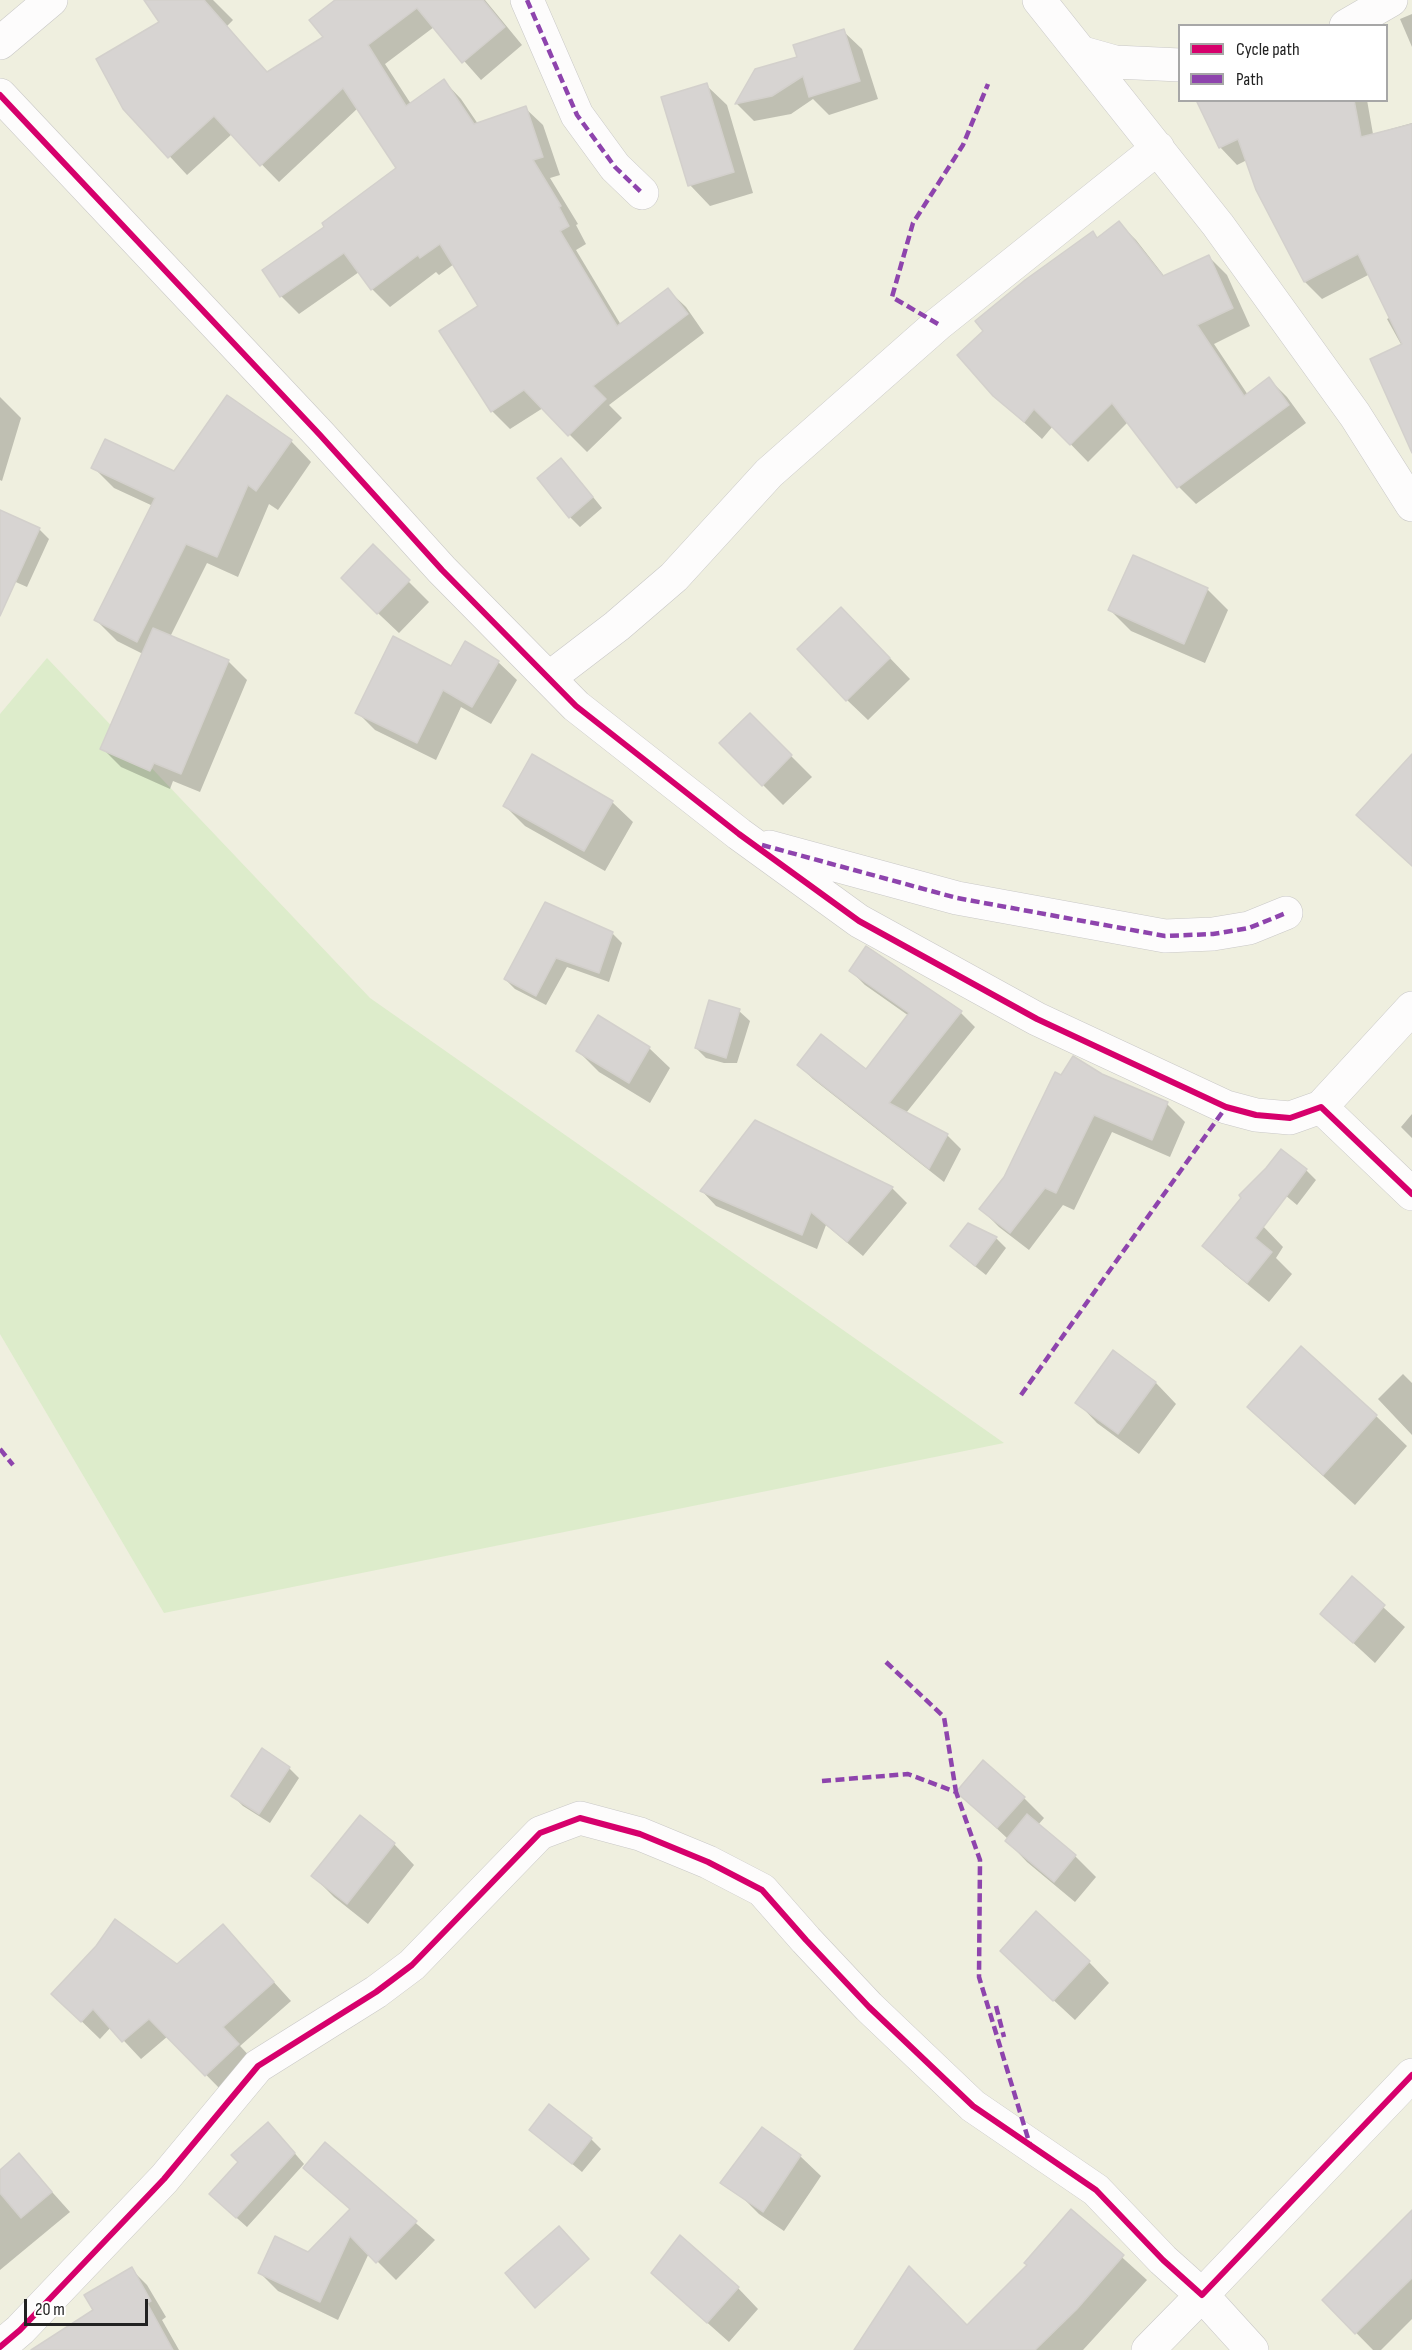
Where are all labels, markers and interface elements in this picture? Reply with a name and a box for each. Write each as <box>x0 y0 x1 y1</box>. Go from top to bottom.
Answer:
legend <box>1178 24 1388 102</box>
text: Cycle path <box>1236 39 1300 60</box>
text: Path <box>1236 69 1264 90</box>
scale bar <box>27 2287 152 2325</box>
text: 20 m <box>35 2299 65 2320</box>

